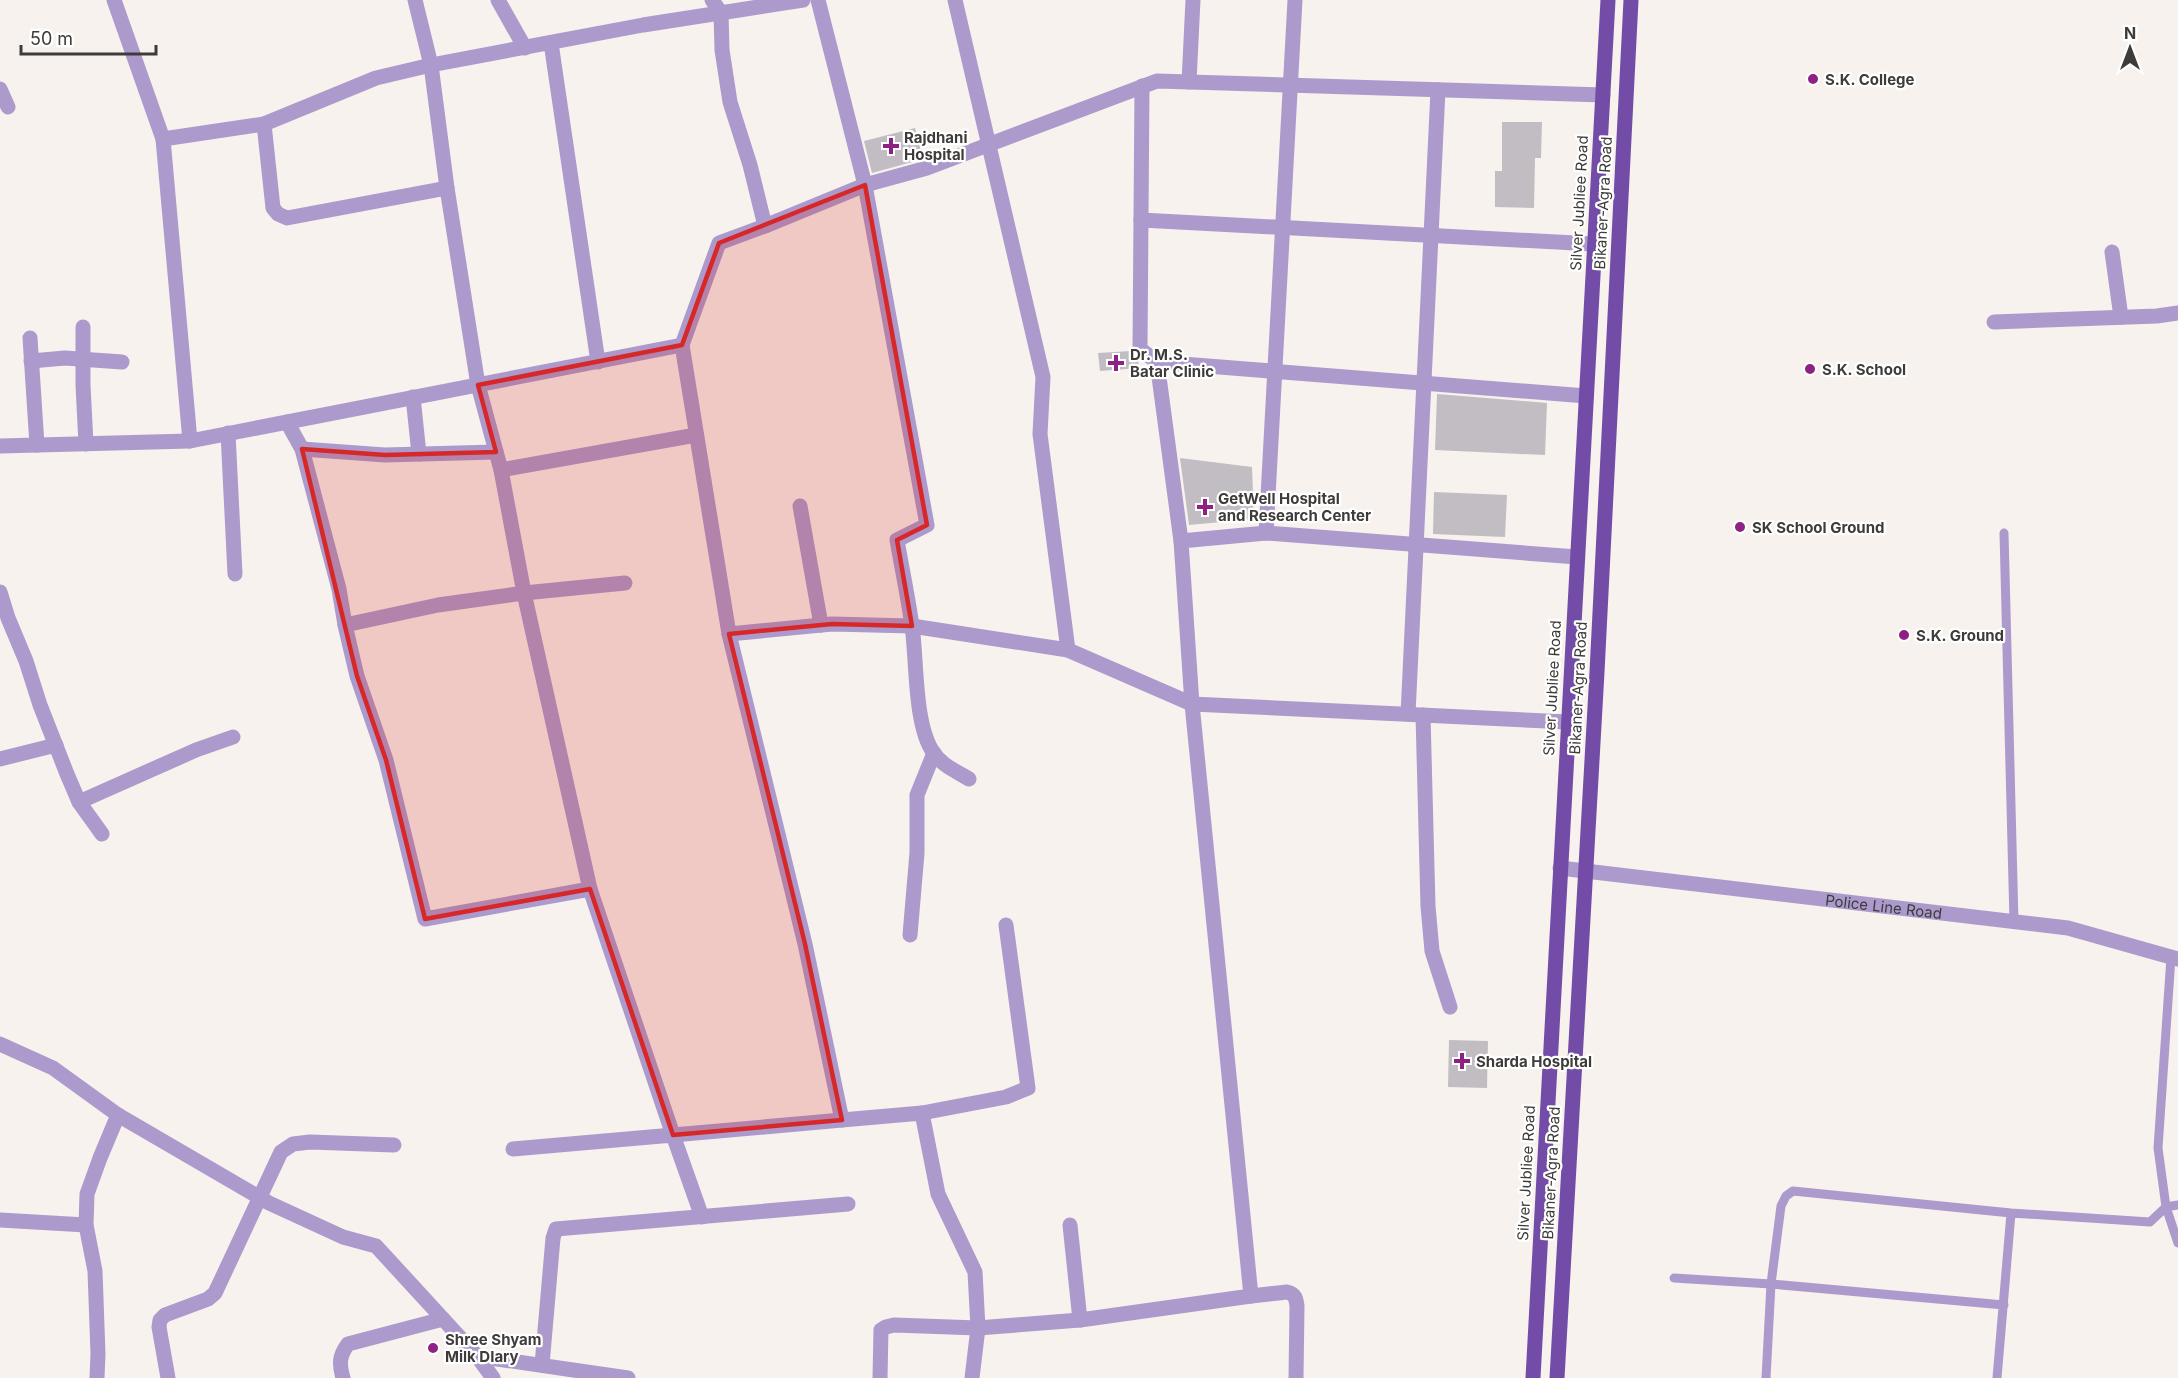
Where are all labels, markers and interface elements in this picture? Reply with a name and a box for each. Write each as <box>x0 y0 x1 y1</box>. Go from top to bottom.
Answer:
scale bar <box>21 18 156 56</box>
north arrow <box>2100 18 2160 78</box>
text: N <box>2124 23 2136 43</box>
text: 50 m <box>30 28 73 49</box>
place label: S.K. College <box>1825 70 1915 89</box>
marker: S.K. College <box>1806 72 1820 86</box>
place label: Rajdhani Hospital <box>904 128 967 164</box>
street label: Silver Jubliee Road <box>1566 135 1592 271</box>
street label: Bikaner-Agra Road <box>1590 136 1616 270</box>
marker: Rajdhani Hospital <box>882 137 900 155</box>
place label: Dr. M.S. Batar Clinic <box>1130 345 1214 381</box>
marker: Dr. M.S. Batar Clinic <box>1107 354 1125 372</box>
place label: S.K. School <box>1822 360 1906 379</box>
marker: S.K. School <box>1803 362 1817 376</box>
place label: GetWell Hospital and Research Center <box>1218 489 1371 525</box>
marker: GetWell Hospital and Research Center <box>1196 498 1214 516</box>
place label: SK School Ground <box>1752 518 1885 537</box>
marker: SK School Ground <box>1733 520 1747 534</box>
street label: Silver Jubliee Road <box>1539 620 1565 756</box>
street label: Bikaner-Agra Road <box>1565 621 1591 755</box>
place label: S.K. Ground <box>1916 626 2004 645</box>
marker: S.K. Ground <box>1897 628 1911 642</box>
street label: Police Line Road <box>1824 890 1943 923</box>
marker: Sharda Hospital <box>1453 1052 1471 1070</box>
place label: Sharda Hospital <box>1476 1052 1592 1071</box>
street label: Silver Jubliee Road <box>1513 1105 1539 1241</box>
street label: Bikaner-Agra Road <box>1538 1106 1564 1240</box>
place label: Shree Shyam Milk DIary <box>445 1330 542 1366</box>
marker: Shree Shyam Milk DIary <box>426 1341 440 1355</box>

